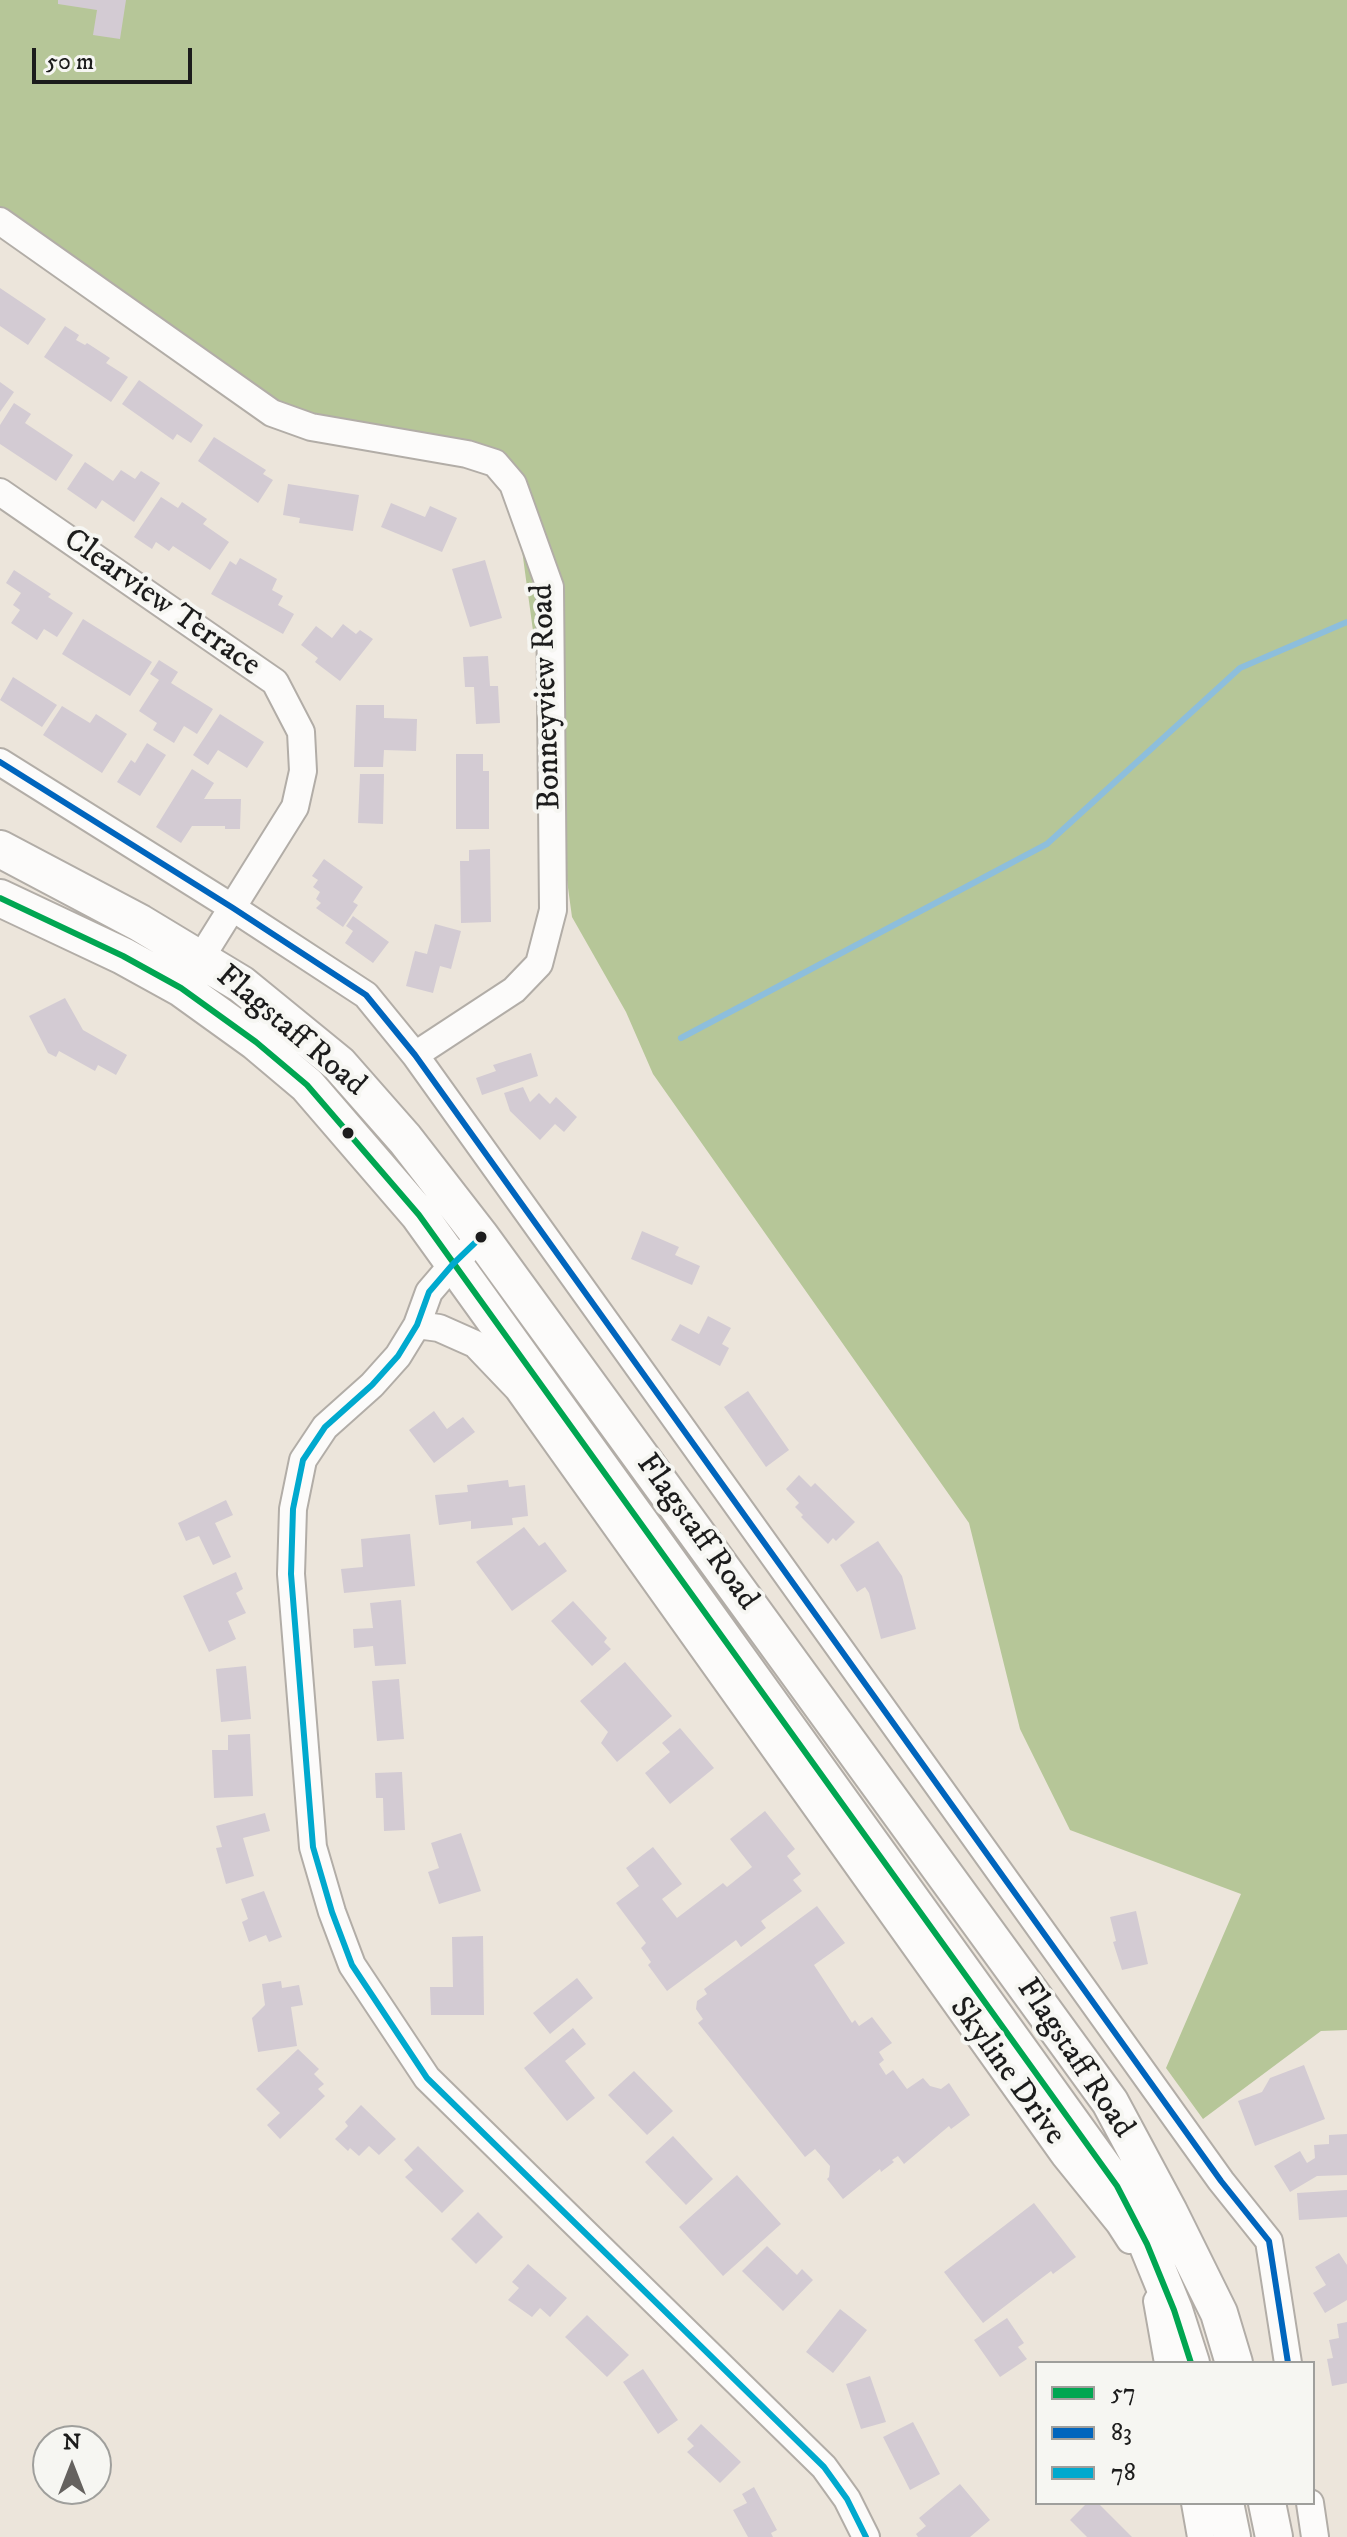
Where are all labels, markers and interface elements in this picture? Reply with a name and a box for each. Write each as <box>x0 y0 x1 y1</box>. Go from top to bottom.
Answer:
scale bar <box>36 32 196 82</box>
text: 50 m <box>46 47 94 77</box>
street label: Clearview Terrace <box>55 522 267 686</box>
street label: Bonneyview Road <box>525 583 571 811</box>
street label: Flagstaff Road <box>207 958 373 1106</box>
unlabelled marker <box>340 1125 356 1141</box>
unlabelled marker <box>473 1229 489 1245</box>
street label: Flagstaff Road <box>626 1447 766 1619</box>
street label: Flagstaff Road <box>1007 1972 1141 2146</box>
street label: Skyline Drive <box>940 1991 1072 2153</box>
legend <box>1035 2361 1315 2505</box>
text: 57 <box>1111 2378 1136 2408</box>
text: 83 <box>1111 2418 1132 2448</box>
north arrow <box>32 2425 112 2505</box>
text: N <box>63 2429 81 2456</box>
text: 78 <box>1111 2458 1136 2488</box>

